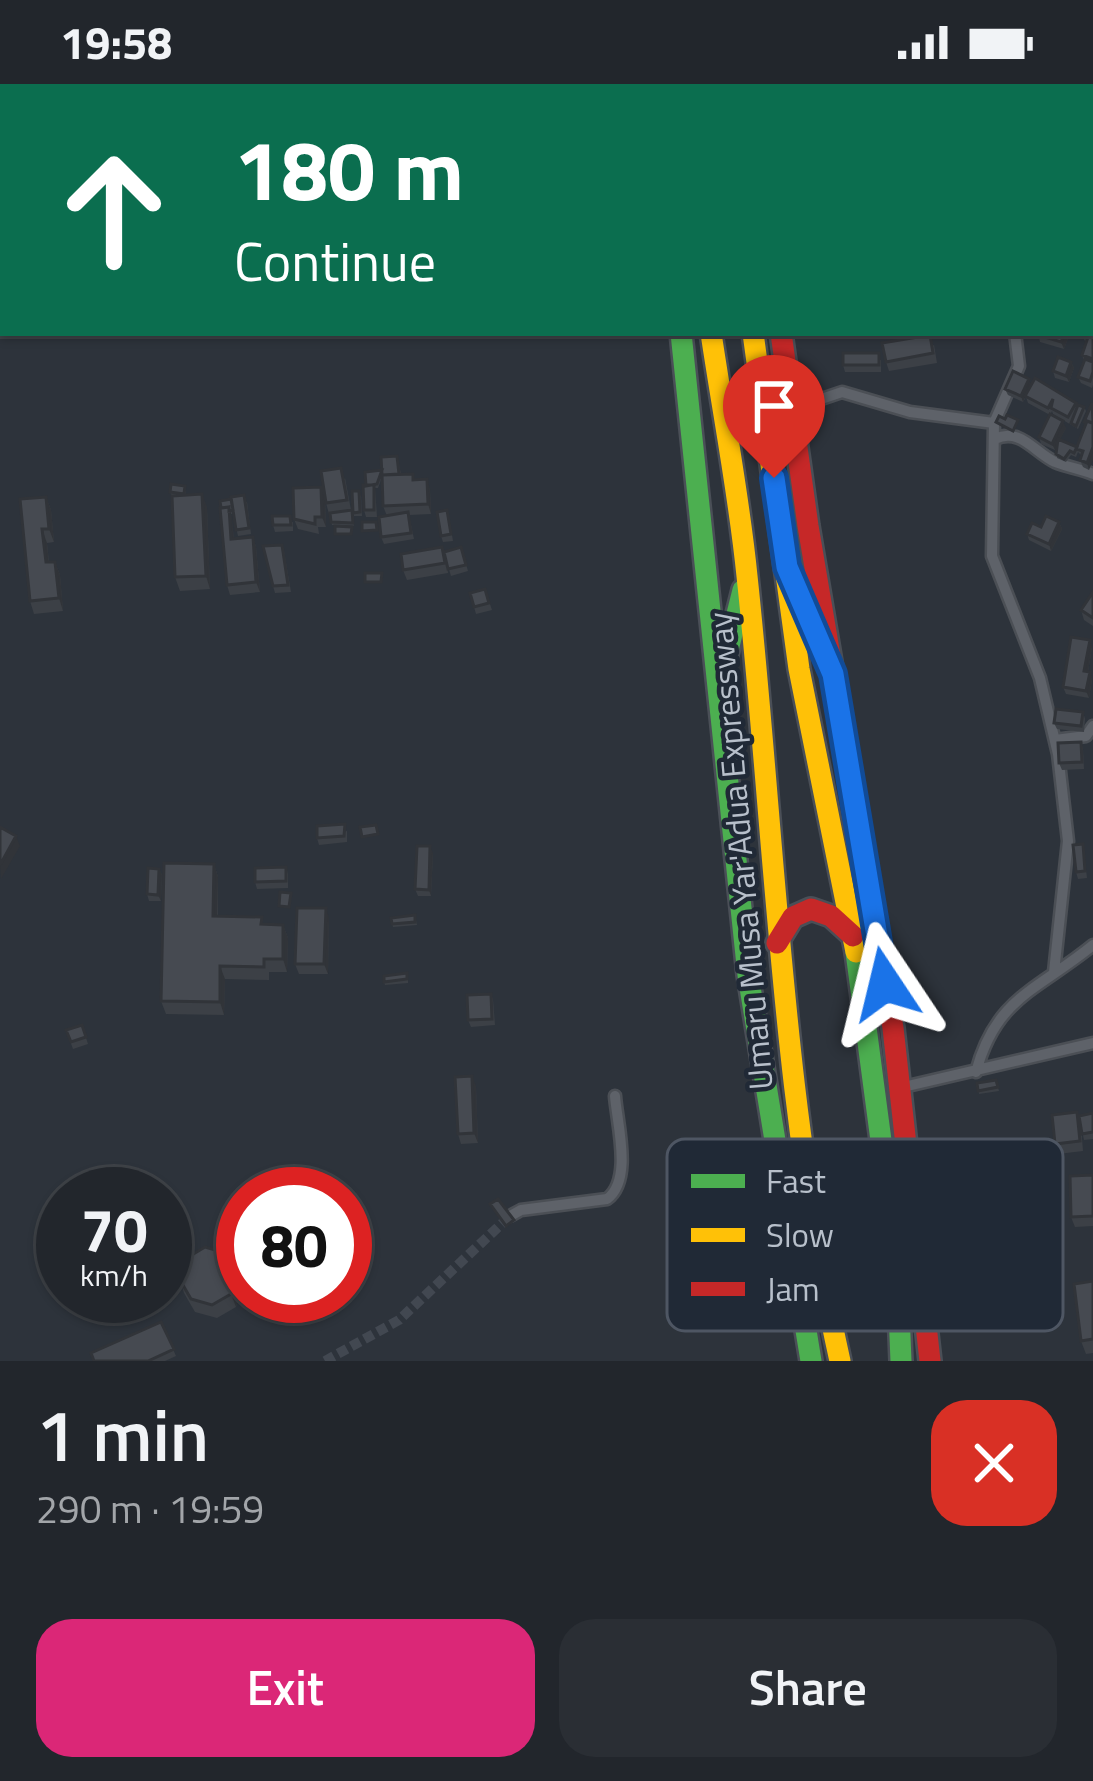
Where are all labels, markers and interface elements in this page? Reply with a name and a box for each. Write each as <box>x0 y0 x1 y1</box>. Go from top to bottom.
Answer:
text: 19:58 <box>60 8 172 76</box>
text: 180 m <box>234 105 464 233</box>
icon: ahead <box>36 132 192 288</box>
text: Continue <box>234 220 436 302</box>
pin <box>723 355 825 478</box>
icon: arrive <box>741 373 807 439</box>
street label: Umaru Musa Yar'Adua Expressway <box>694 610 786 1092</box>
position arrow <box>822 921 948 1047</box>
legend <box>667 1139 1063 1331</box>
text: Fast <box>766 1156 826 1206</box>
speed limit sign: 80 <box>216 1167 372 1323</box>
text: 70 <box>80 1184 148 1275</box>
text: Slow <box>766 1210 834 1260</box>
text: km/h <box>80 1252 148 1298</box>
text: Jam <box>766 1264 820 1314</box>
text: 1 min <box>36 1379 209 1489</box>
button: close <box>931 1400 1057 1526</box>
text: 290 m · 19:59 <box>36 1479 264 1538</box>
button: Exit <box>36 1619 535 1757</box>
button: Share <box>559 1619 1057 1757</box>

